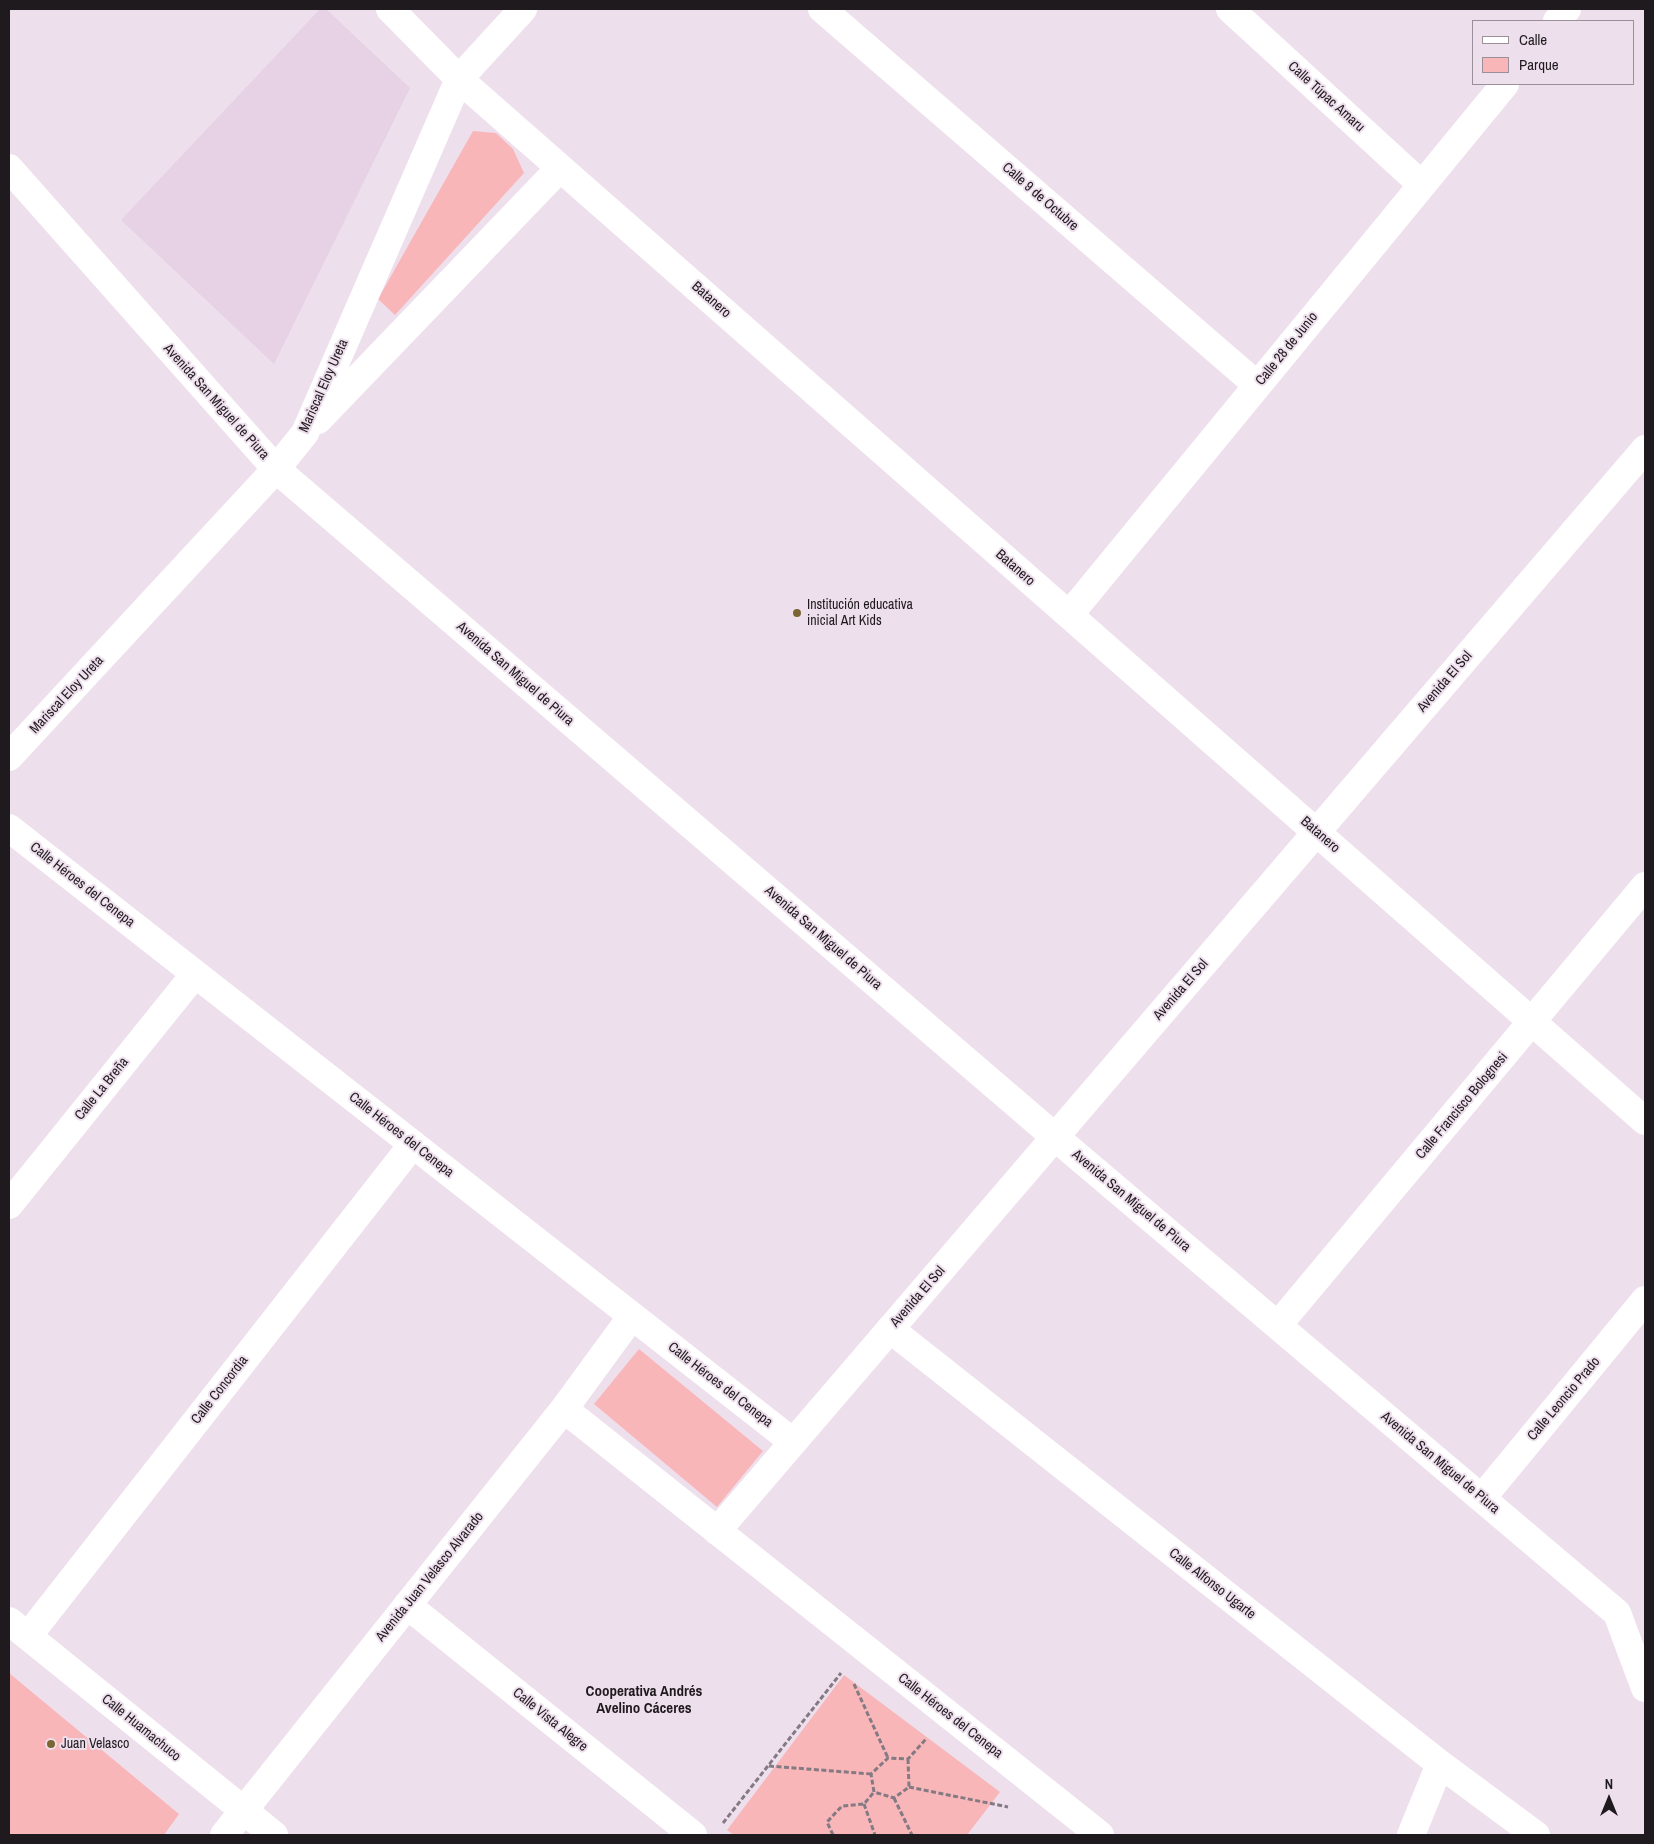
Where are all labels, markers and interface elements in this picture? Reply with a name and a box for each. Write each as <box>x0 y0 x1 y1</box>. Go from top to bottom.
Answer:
legend <box>1472 20 1634 85</box>
text: Calle <box>1519 29 1547 50</box>
text: Parque <box>1519 54 1559 75</box>
street label: Calle Túpac Amaru <box>1284 58 1368 136</box>
street label: Calle 9 de Octubre <box>998 159 1082 235</box>
street label: Batanero <box>688 278 734 322</box>
street label: Calle 28 de Junio <box>1252 309 1322 389</box>
street label: Mariscal Eloy Ureta <box>296 337 352 435</box>
street label: Avenida San Miguel de Piura <box>160 341 272 463</box>
street label: Batanero <box>992 546 1038 590</box>
place label: Institución educativa inicial Art Kids <box>807 597 913 630</box>
marker: Institución educativa inicial Art Kids <box>791 607 803 619</box>
street label: Avenida San Miguel de Piura <box>453 619 577 729</box>
street label: Avenida El Sol <box>1414 648 1476 716</box>
street label: Mariscal Eloy Ureta <box>27 653 107 737</box>
street label: Batanero <box>1297 813 1343 857</box>
street label: Calle Héroes del Cenepa <box>26 839 138 931</box>
street label: Avenida San Miguel de Piura <box>761 883 885 993</box>
street label: Avenida El Sol <box>1150 956 1212 1024</box>
street label: Calle Francisco Bolognesi <box>1413 1049 1511 1163</box>
street label: Calle La Breña <box>72 1054 132 1124</box>
street label: Calle Héroes del Cenepa <box>345 1089 457 1181</box>
street label: Avenida San Miguel de Piura <box>1068 1146 1194 1256</box>
street label: Avenida El Sol <box>887 1263 949 1331</box>
street label: Calle Héroes del Cenepa <box>664 1339 776 1431</box>
street label: Calle Concordia <box>188 1352 252 1428</box>
street label: Calle Leoncio Prado <box>1524 1354 1604 1444</box>
street label: Avenida San Miguel de Piura <box>1377 1408 1503 1518</box>
street label: Avenida Juan Velasco Alvarado <box>373 1509 487 1645</box>
street label: Calle Alfonso Ugarte <box>1165 1545 1259 1623</box>
street label: Calle Héroes del Cenepa <box>894 1670 1006 1762</box>
district label: Cooperativa Andrés Avelino Cáceres <box>586 1683 702 1718</box>
street label: Calle Vista Alegre <box>509 1685 591 1755</box>
street label: Calle Huamachuco <box>98 1691 184 1765</box>
place label: Juan Velasco <box>61 1736 129 1752</box>
marker: Juan Velasco <box>45 1738 57 1750</box>
north arrow <box>1584 1774 1634 1824</box>
text: N <box>1605 1775 1613 1793</box>

